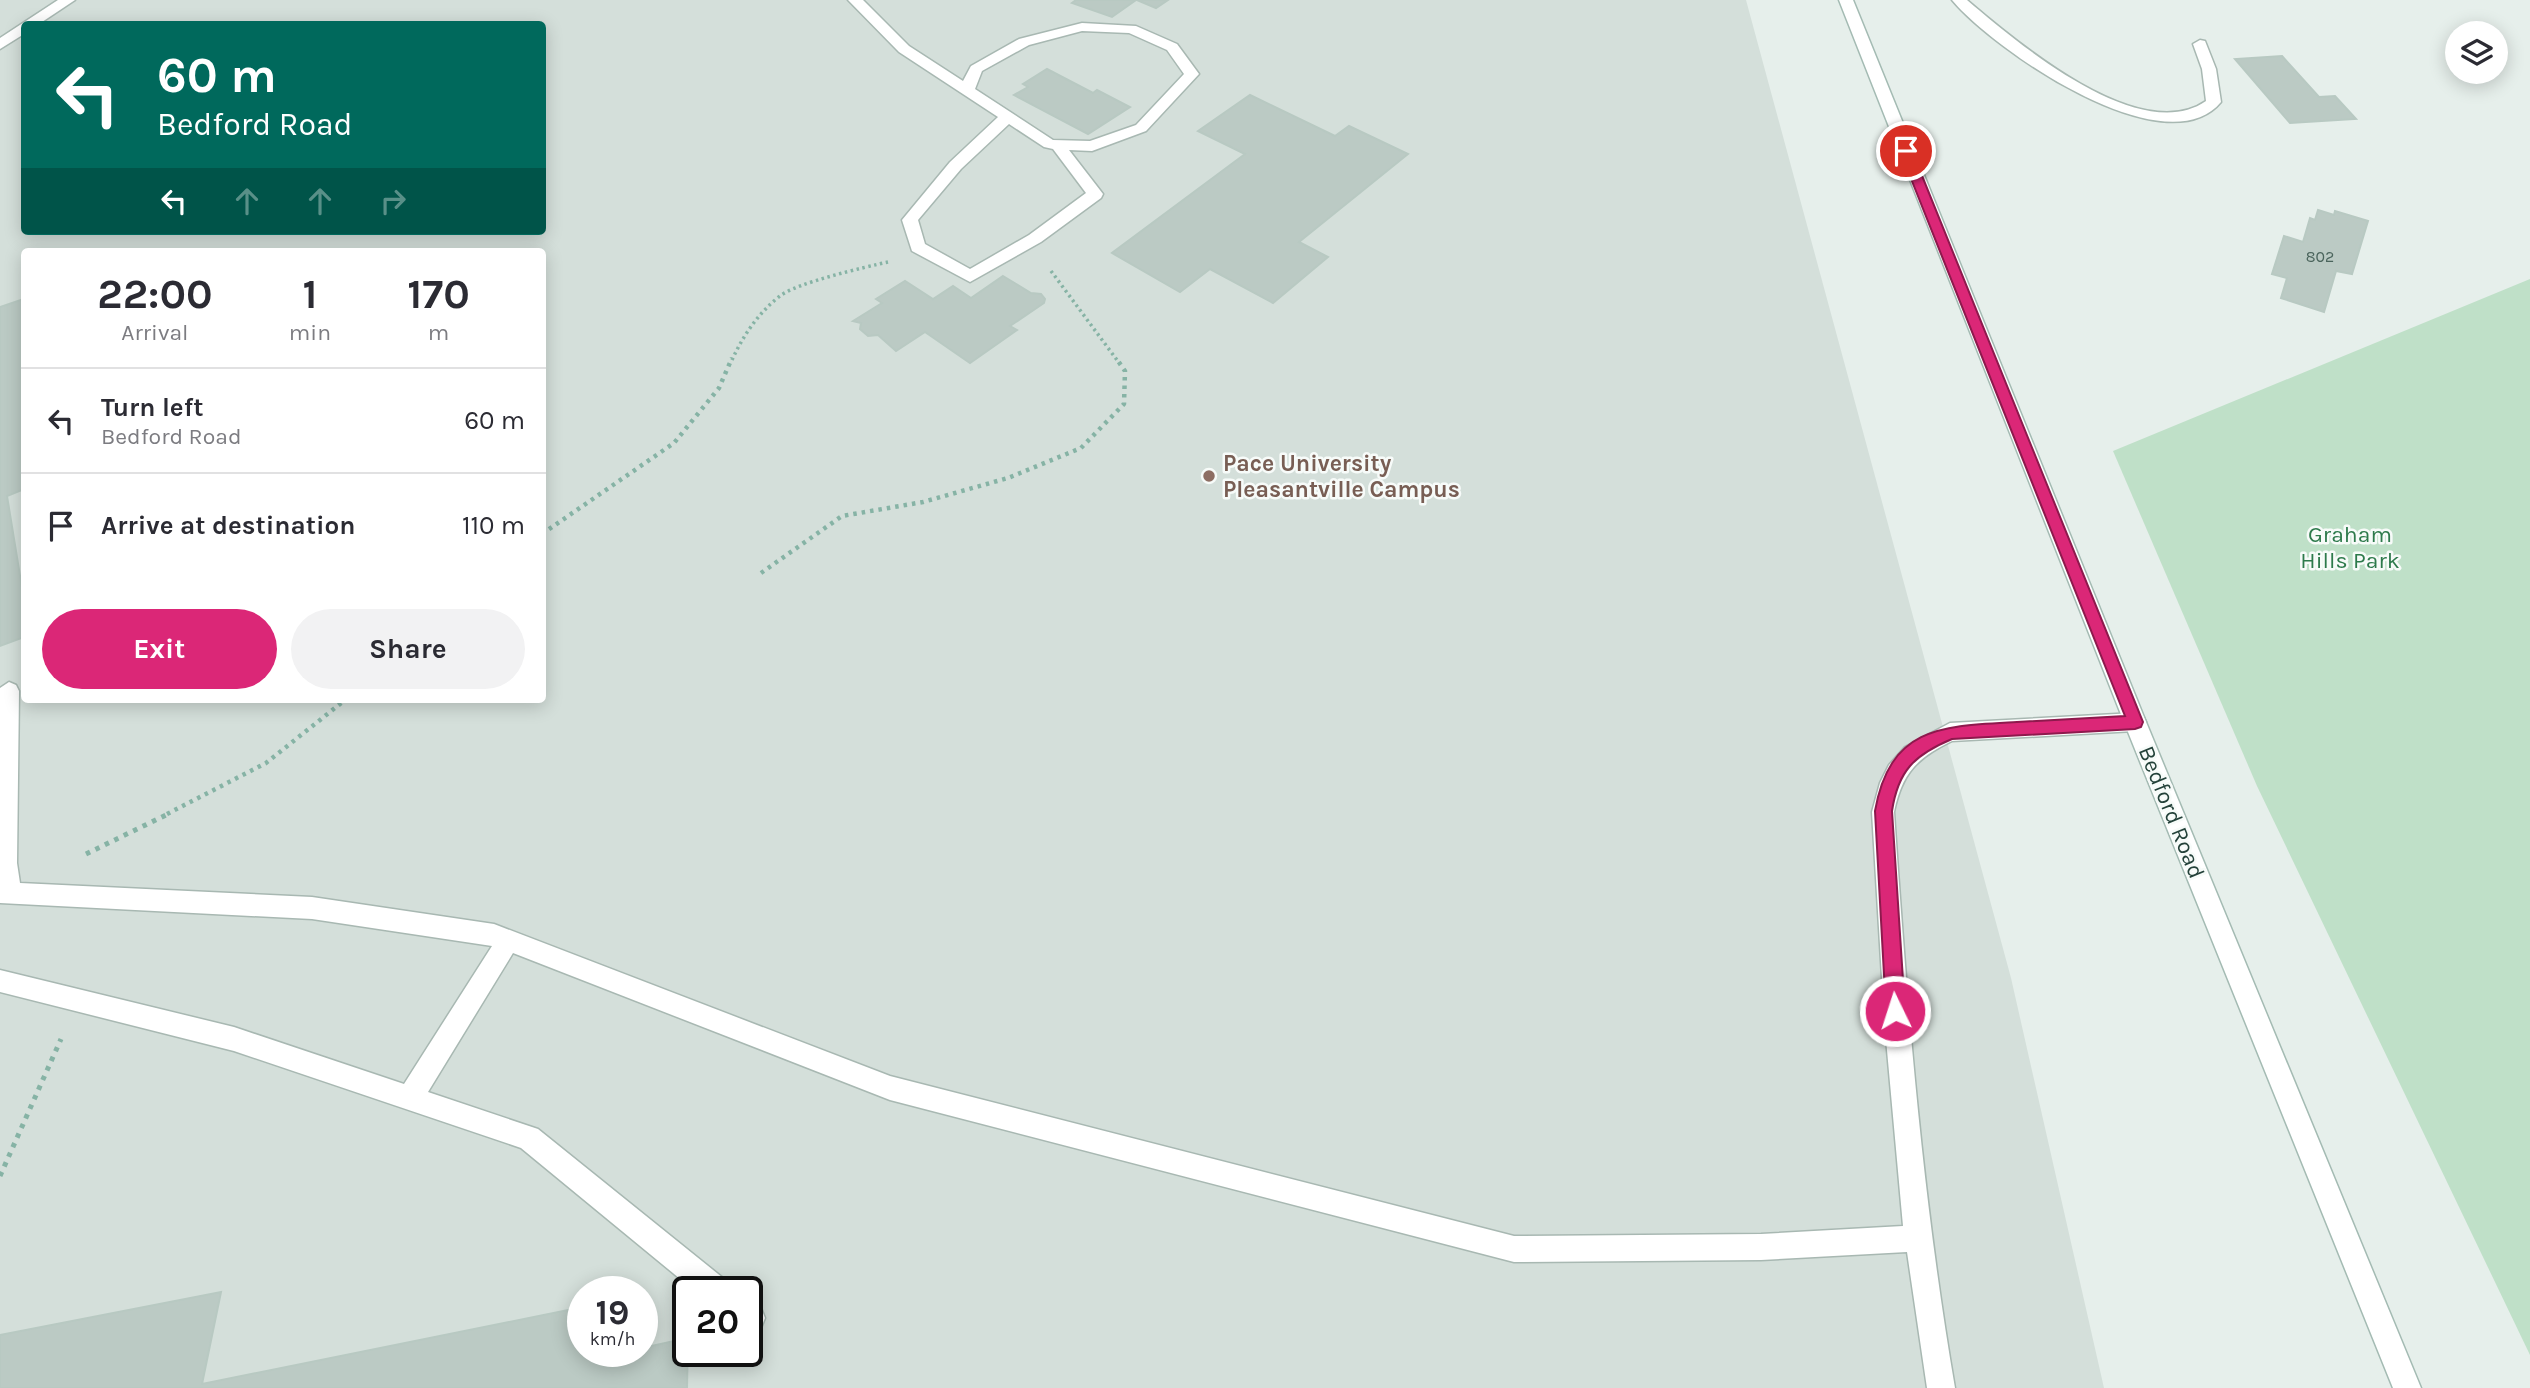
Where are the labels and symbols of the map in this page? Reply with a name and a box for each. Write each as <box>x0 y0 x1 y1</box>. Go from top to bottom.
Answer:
pin <box>1876 121 1936 181</box>
house number: 802 <box>2306 247 2334 266</box>
place label: Pace University Pleasantville Campus <box>1223 450 1460 503</box>
marker: Pace University Pleasantville Campus <box>1201 468 1217 484</box>
park label: Graham Hills Park <box>2300 521 2400 574</box>
street label: Bedford Road <box>2133 742 2210 882</box>
position arrow <box>1858 974 1932 1048</box>
speed limit sign: 20 <box>672 1276 763 1367</box>

